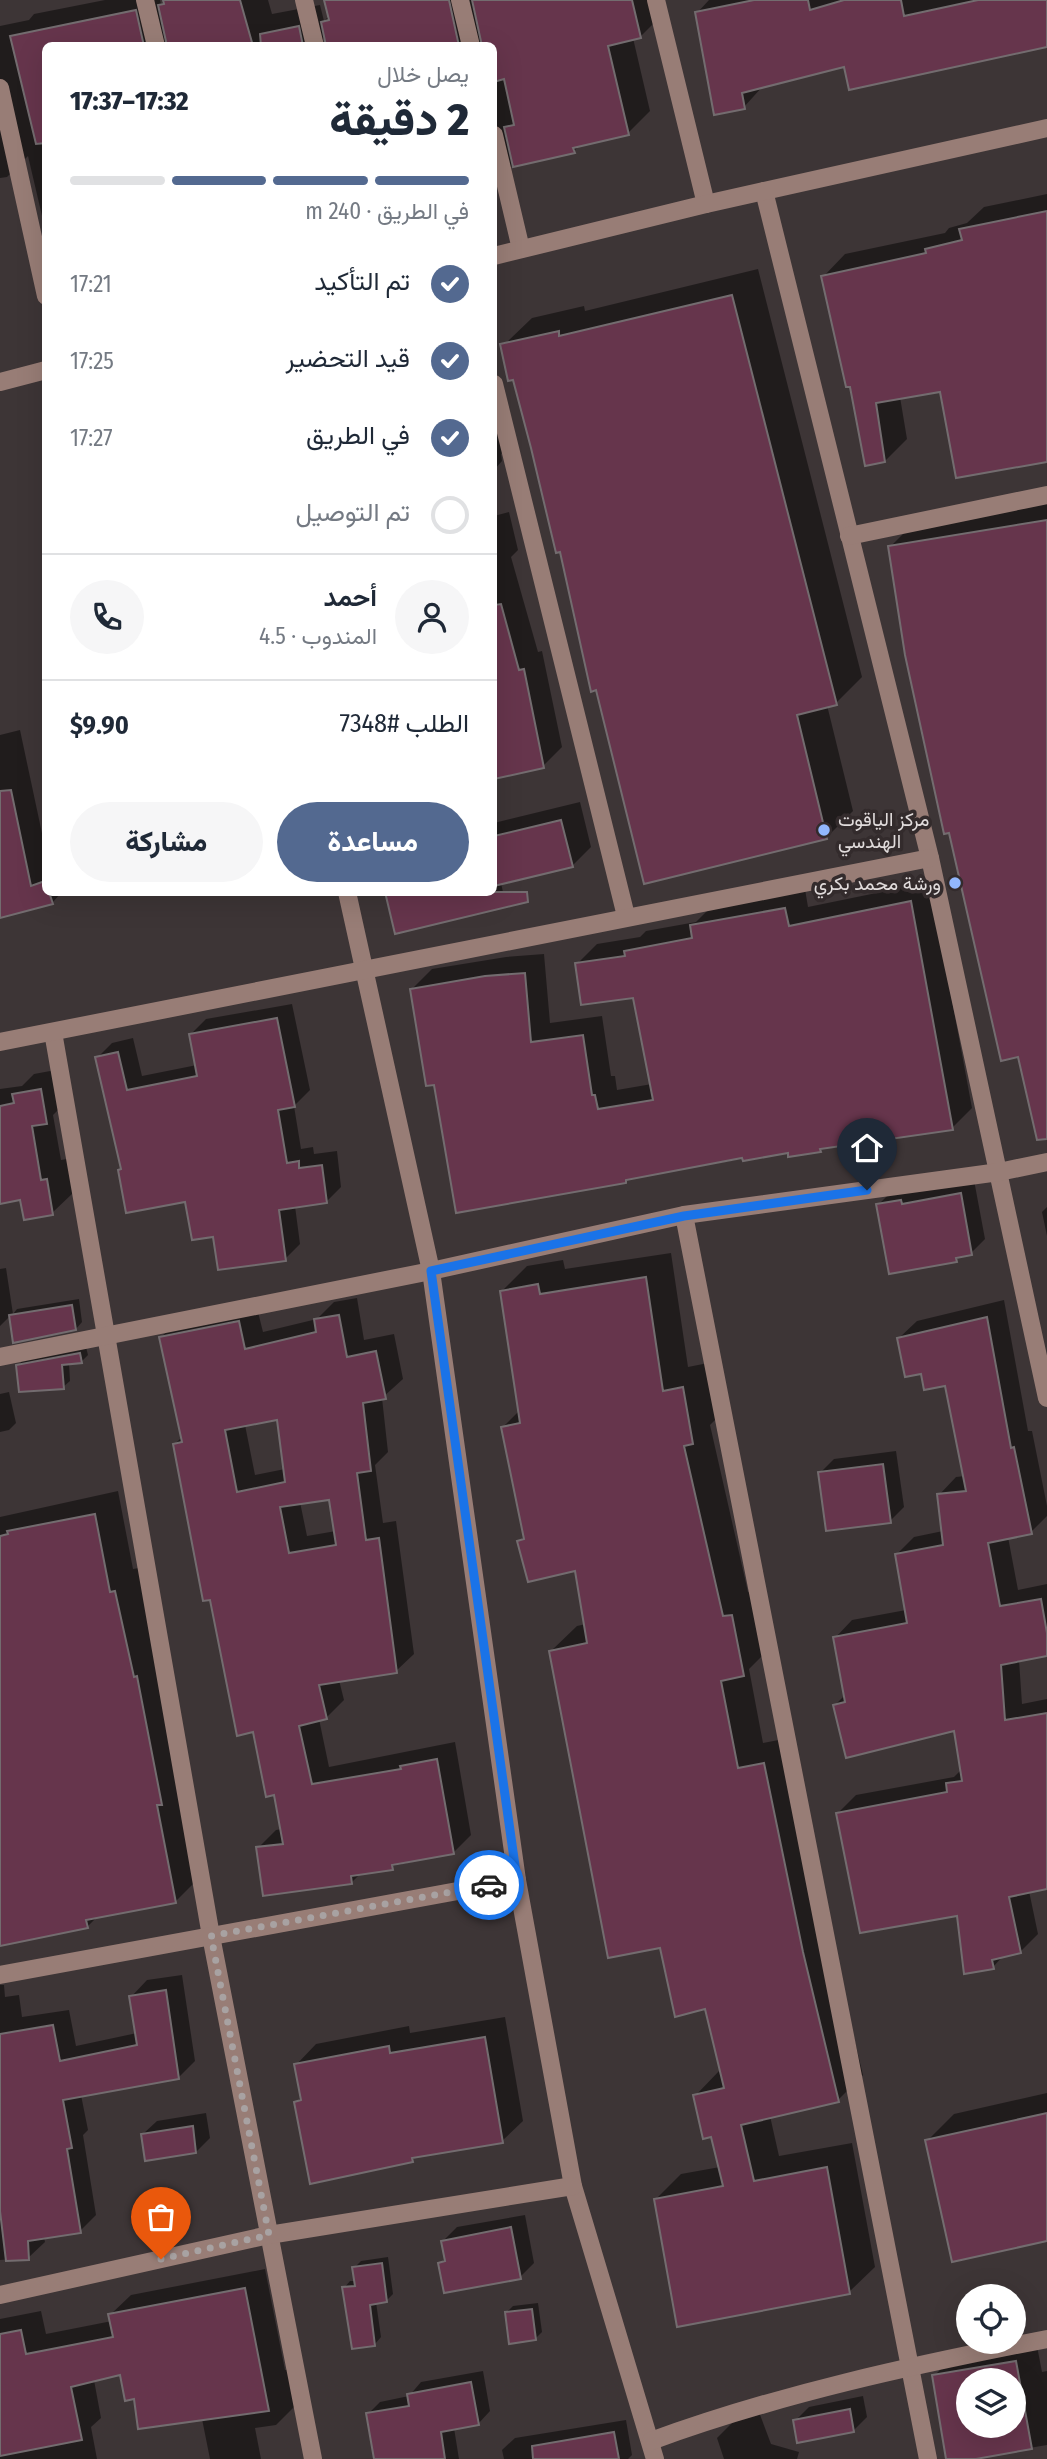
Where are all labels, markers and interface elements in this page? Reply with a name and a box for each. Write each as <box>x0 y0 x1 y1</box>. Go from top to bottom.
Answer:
text: يصل خلال <box>377 60 469 88</box>
text: 17:32–17:37 <box>70 86 189 117</box>
text: 2 دقيقة <box>329 92 469 147</box>
text: في الطريق · 240 m <box>305 197 469 225</box>
icon: check <box>431 265 469 303</box>
text: تم التأكيد <box>314 266 410 297</box>
text: 17:21 <box>70 270 112 298</box>
icon: check <box>431 342 469 380</box>
text: قيد التحضير <box>285 343 410 374</box>
text: 17:25 <box>70 347 114 375</box>
icon: check <box>431 419 469 457</box>
text: في الطريق <box>306 420 410 451</box>
text: 17:27 <box>70 424 112 452</box>
text: تم التوصيل <box>296 497 410 528</box>
button: phone <box>70 580 144 654</box>
button: person <box>395 580 469 654</box>
text: أحمد <box>324 582 377 613</box>
text: المندوب · 4.5 <box>259 622 377 650</box>
text: الطلب #7348 <box>340 708 469 739</box>
text: $9.90 <box>70 710 129 741</box>
button: مشاركة <box>70 802 263 882</box>
button: مساعدة <box>277 802 469 882</box>
place label: مركز الياقوت الهندسي <box>838 808 929 857</box>
marker: مركز الياقوت الهندسي <box>816 822 832 838</box>
place label: ورشة محمد بكري <box>814 872 941 899</box>
marker: ورشة محمد بكري <box>947 875 963 891</box>
pin <box>837 1118 897 1190</box>
icon: home <box>848 1129 886 1167</box>
courier <box>454 1850 524 1920</box>
icon: car <box>470 1866 508 1904</box>
pin <box>131 2187 191 2259</box>
icon: bag <box>142 2198 180 2236</box>
map controls <box>956 2284 1026 2438</box>
button: locate <box>956 2284 1026 2354</box>
button: layers <box>956 2368 1026 2438</box>

